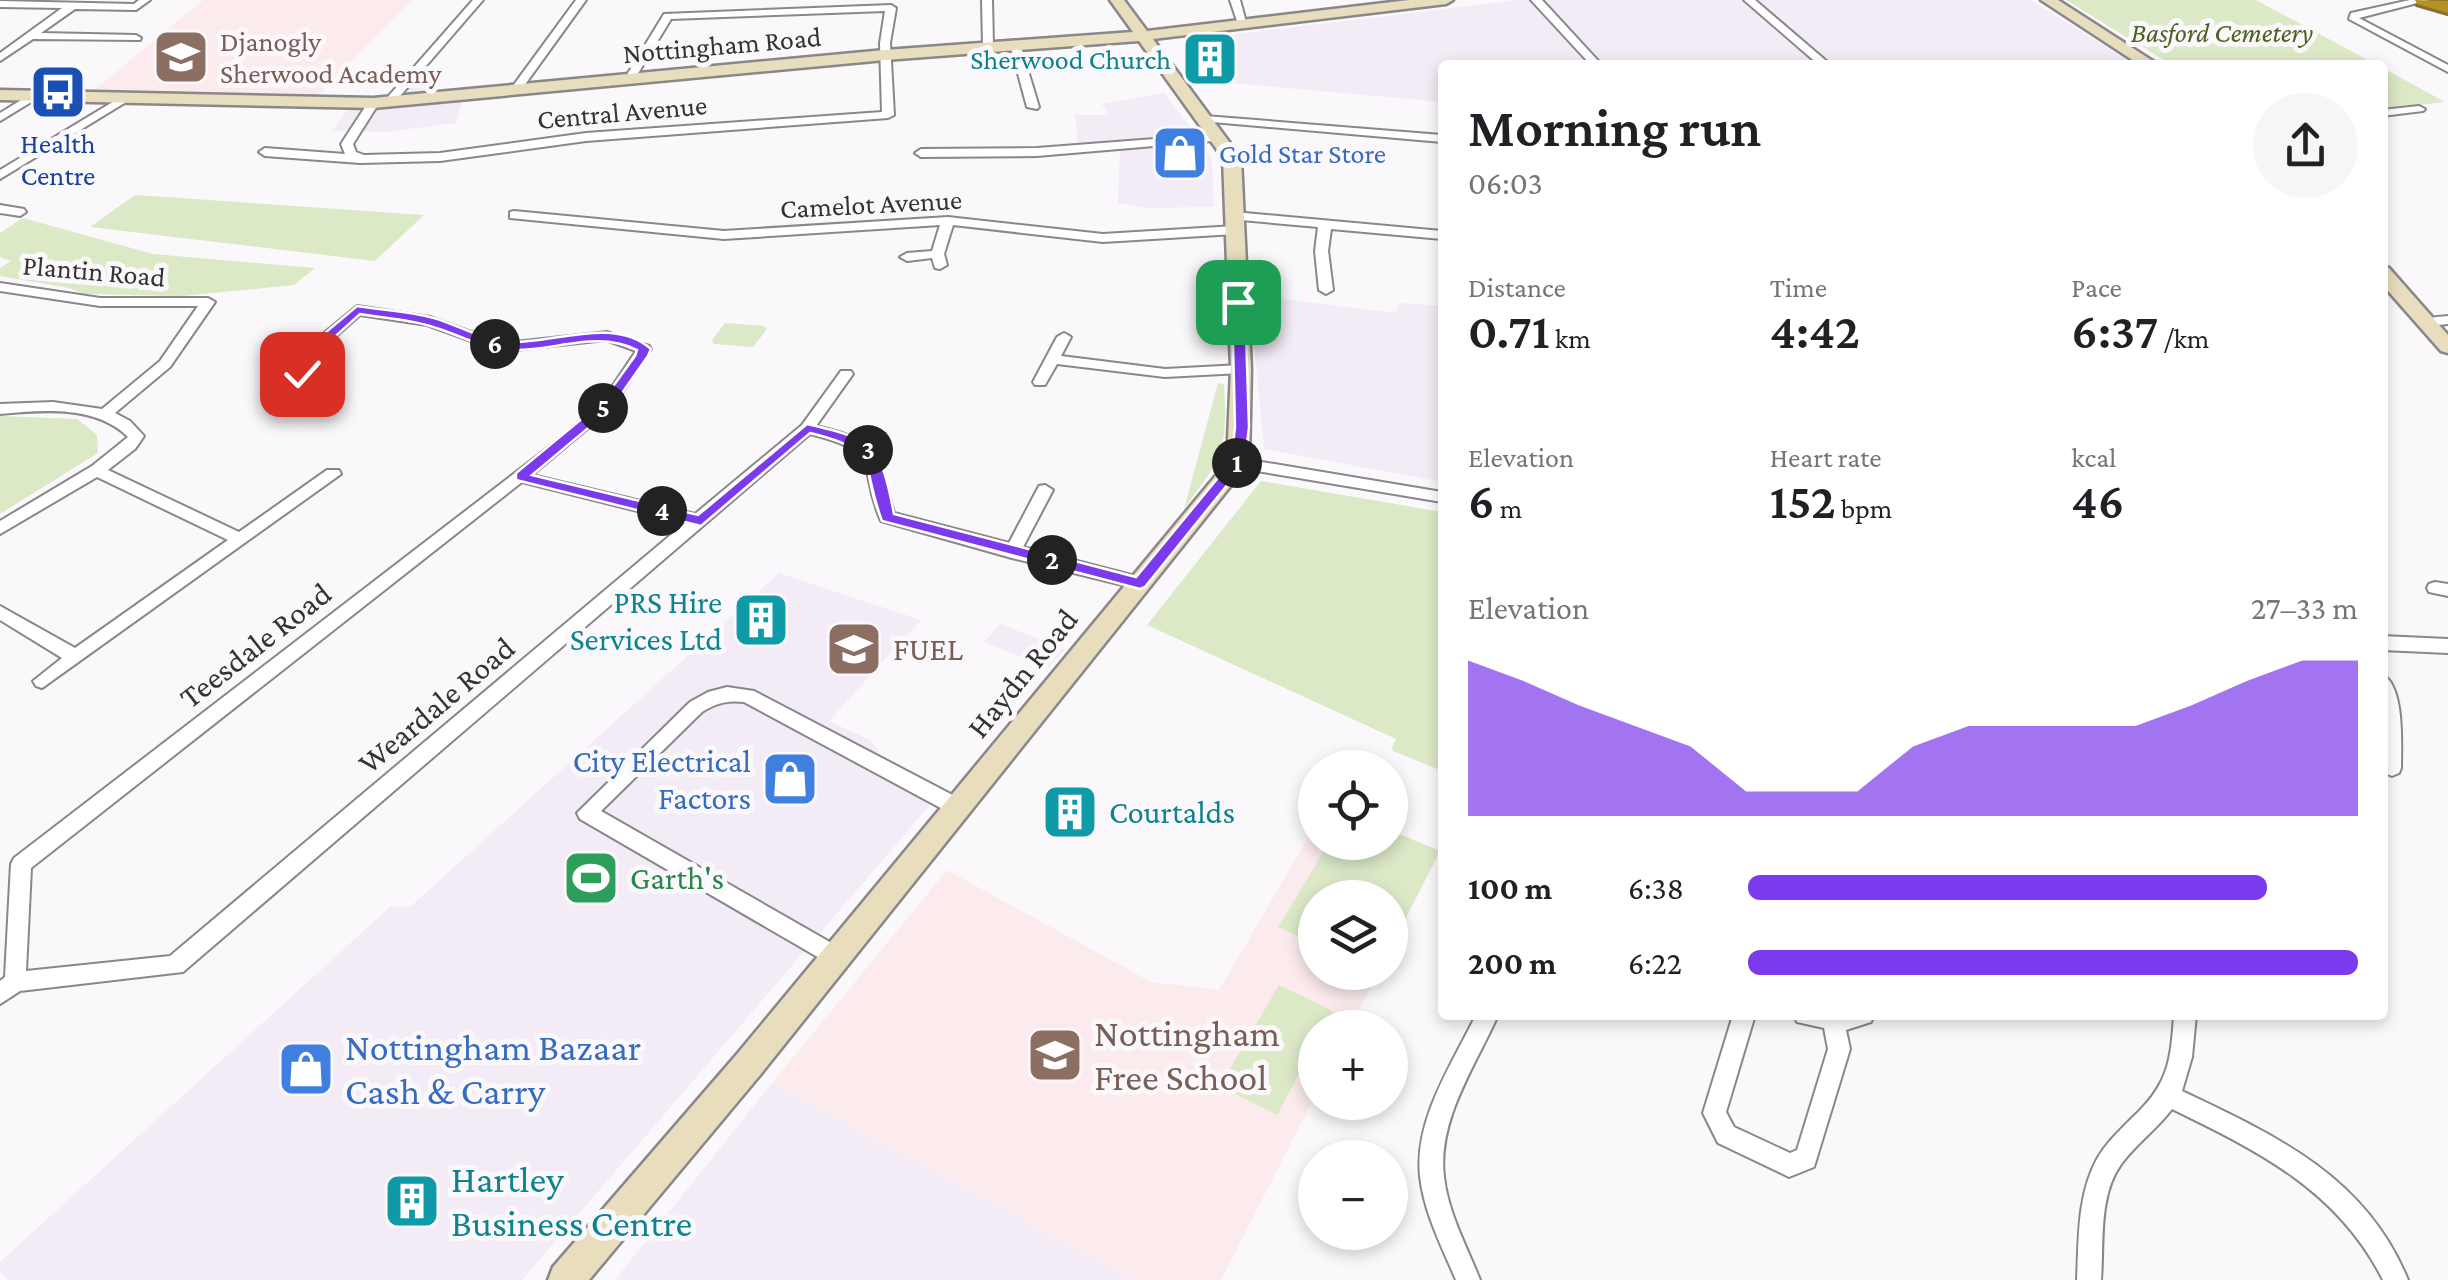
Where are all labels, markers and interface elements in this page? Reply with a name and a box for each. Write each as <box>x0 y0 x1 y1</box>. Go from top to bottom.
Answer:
park label: Basford Cemetery <box>2131 17 2314 48</box>
street label: Nottingham Road <box>621 21 823 69</box>
place label: Djanogly Sherwood Academy <box>220 26 443 89</box>
school or university icon: Djanogly Sherwood Academy <box>151 27 211 87</box>
building icon: Sherwood Church <box>1180 29 1240 89</box>
place label: Sherwood Church <box>970 44 1171 75</box>
bus stop icon: Health Centre <box>28 62 88 122</box>
street label: Central Avenue <box>536 89 708 135</box>
button: share <box>2253 93 2358 198</box>
text: Morning run <box>1468 97 1761 158</box>
shop icon: Gold Star Store <box>1150 123 1210 183</box>
place label: Health Centre <box>20 128 96 191</box>
place label: Gold Star Store <box>1219 138 1386 169</box>
text: 06:03 <box>1468 165 1543 201</box>
street label: Camelot Avenue <box>779 184 963 224</box>
street label: Plantin Road <box>21 249 167 293</box>
pin <box>1196 260 1281 345</box>
text: Distance <box>1468 272 1566 303</box>
text: Time <box>1770 272 1827 303</box>
text: Pace <box>2071 272 2122 303</box>
icon: arrive <box>1211 275 1266 330</box>
text: 0.71 <box>1468 303 1550 359</box>
text: 4:42 <box>1770 303 1860 359</box>
text: 6:37 <box>2071 303 2158 359</box>
pin: 6 <box>470 319 520 369</box>
text: km <box>1550 323 1591 354</box>
text: /km <box>2158 323 2209 354</box>
text: 6 <box>487 328 503 359</box>
pin <box>260 332 345 417</box>
icon: check <box>275 347 330 402</box>
pin: 5 <box>578 383 628 433</box>
text: 5 <box>596 392 610 423</box>
pin: 3 <box>843 425 893 475</box>
text: 3 <box>861 434 875 465</box>
pin: 1 <box>1212 438 1262 488</box>
text: Elevation <box>1468 442 1574 473</box>
text: Heart rate <box>1770 442 1882 473</box>
text: kcal <box>2071 442 2116 473</box>
text: 1 <box>1232 447 1242 478</box>
text: 6 <box>1468 473 1495 529</box>
text: 152 <box>1770 473 1835 529</box>
text: 46 <box>2071 473 2124 529</box>
pin: 4 <box>637 486 687 536</box>
text: m <box>1495 493 1522 524</box>
text: bpm <box>1835 493 1892 524</box>
text: 4 <box>654 495 670 526</box>
pin: 2 <box>1027 535 1077 585</box>
text: 2 <box>1045 544 1059 575</box>
street label: Teesdale Road <box>172 575 338 715</box>
place label: PRS Hire Services Ltd <box>570 584 722 657</box>
building icon: PRS Hire Services Ltd <box>731 590 791 650</box>
text: Elevation <box>1468 590 1589 626</box>
text: 27–33 m <box>2251 590 2358 626</box>
street label: Haydn Road <box>959 601 1085 745</box>
school or university icon: FUEL <box>824 619 884 679</box>
street label: Weardale Road <box>351 629 521 781</box>
place label: FUEL <box>893 631 963 667</box>
place label: City Electrical Factors <box>573 743 751 816</box>
shop icon: City Electrical Factors <box>760 749 820 809</box>
map controls <box>1298 750 1408 1250</box>
button: locate <box>1298 750 1408 860</box>
building icon: Courtalds <box>1040 782 1100 842</box>
place label: Courtalds <box>1109 794 1235 830</box>
sports icon: Garth's <box>561 848 621 908</box>
place label: Garth's <box>630 860 724 896</box>
text: 100 m <box>1468 870 1552 906</box>
text: 6:38 <box>1628 870 1684 906</box>
button: layers <box>1298 880 1408 990</box>
text: 200 m <box>1468 945 1556 981</box>
text: 6:22 <box>1628 945 1682 981</box>
button: + <box>1298 1010 1408 1120</box>
place label: Nottingham Free School <box>1094 1012 1280 1098</box>
school or university icon: Nottingham Free School <box>1025 1025 1085 1085</box>
place label: Nottingham Bazaar Cash & Carry <box>345 1026 641 1112</box>
shop icon: Nottingham Bazaar Cash & Carry <box>276 1039 336 1099</box>
button: − <box>1298 1140 1408 1250</box>
place label: Hartley Business Centre <box>451 1158 692 1244</box>
building icon: Hartley Business Centre <box>382 1171 442 1231</box>

